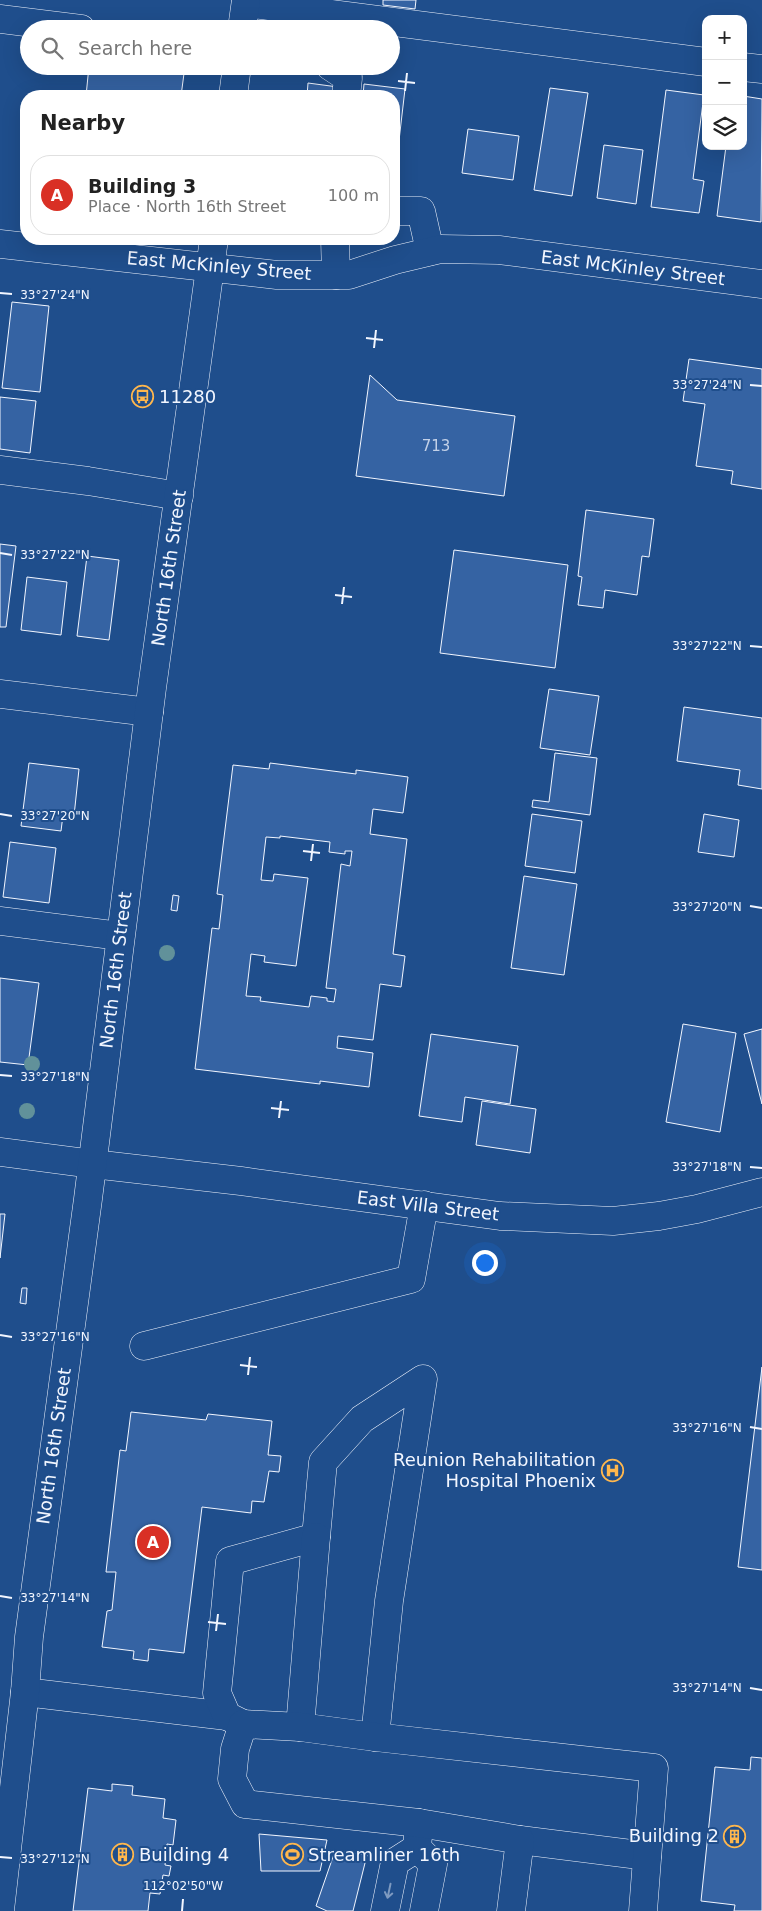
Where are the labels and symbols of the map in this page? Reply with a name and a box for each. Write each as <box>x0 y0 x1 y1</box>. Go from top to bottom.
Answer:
street label: East McKinley Street <box>540 246 726 289</box>
street label: East McKinley Street <box>126 247 312 284</box>
text: 33°27'24"N <box>20 288 90 302</box>
text: 33°27'24"N <box>672 378 742 392</box>
bus stop icon: 11280 <box>131 385 155 409</box>
place label: 11280 <box>159 386 216 407</box>
house number: 713 <box>422 437 450 455</box>
street label: North 16th Street <box>147 488 190 648</box>
text: 33°27'22"N <box>20 548 90 562</box>
text: 33°27'22"N <box>672 639 742 653</box>
text: 33°27'20"N <box>20 809 90 823</box>
street label: North 16th Street <box>95 890 136 1050</box>
text: 33°27'20"N <box>672 900 742 914</box>
text: 33°27'18"N <box>20 1070 90 1084</box>
text: 33°27'18"N <box>672 1160 742 1174</box>
street label: East Villa Street <box>356 1186 500 1225</box>
your location <box>472 1250 498 1276</box>
text: 33°27'16"N <box>20 1330 90 1344</box>
street label: North 16th Street <box>32 1366 75 1526</box>
text: 33°27'16"N <box>672 1421 742 1435</box>
place label: Reunion Rehabilitation Hospital Phoenix <box>393 1449 596 1491</box>
hospital icon: Reunion Rehabilitation Hospital Phoenix <box>600 1458 624 1482</box>
pin: A <box>137 1523 169 1561</box>
text: 33°27'14"N <box>20 1591 90 1605</box>
text: 33°27'14"N <box>672 1681 742 1695</box>
building icon: Building 2 <box>723 1824 747 1848</box>
place label: Building 2 <box>629 1825 719 1846</box>
building icon: Building 4 <box>111 1843 135 1867</box>
sports icon: Streamliner 16th <box>280 1843 304 1867</box>
place label: Building 4 <box>139 1844 229 1865</box>
place label: Streamliner 16th <box>308 1844 460 1865</box>
text: 33°27'12"N <box>20 1852 90 1866</box>
text: 112°02'50"W <box>143 1879 223 1893</box>
one-way arrow <box>384 1882 393 1898</box>

